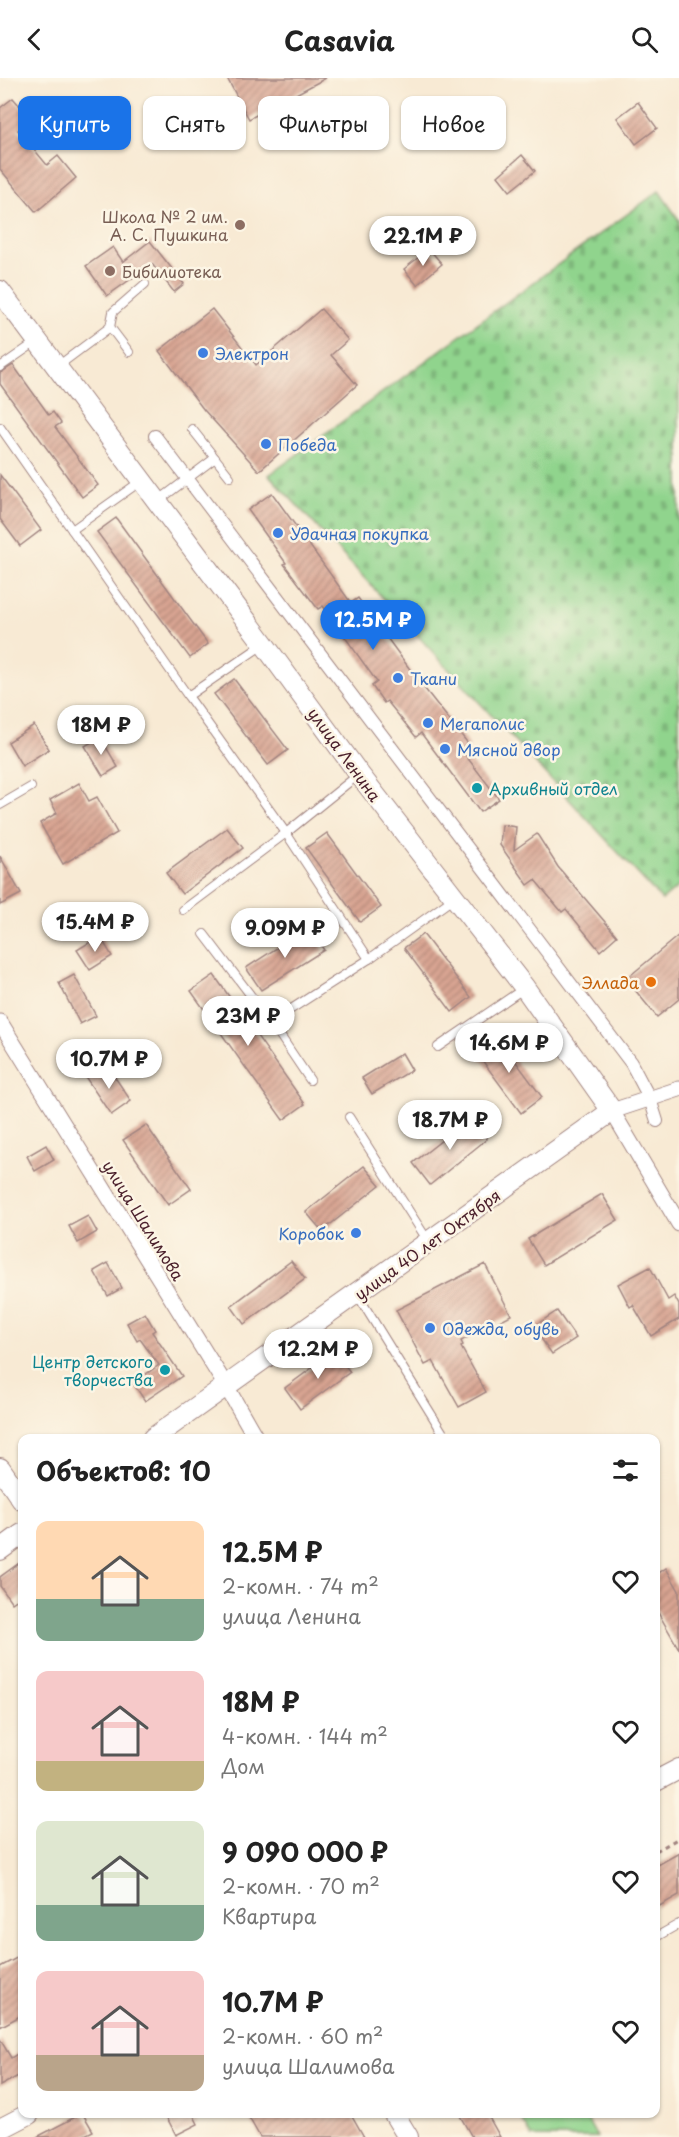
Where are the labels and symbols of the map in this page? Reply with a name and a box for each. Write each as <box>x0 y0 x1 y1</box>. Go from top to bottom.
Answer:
place label: Школа № 2 им. А. С. Пушкина <box>102 204 228 246</box>
pin: 22.1M ₽ <box>368 216 478 267</box>
marker: Школа № 2 им. А. С. Пушкина <box>233 218 247 232</box>
place label: Бибилиотека <box>122 259 221 283</box>
marker: Бибилиотека <box>103 264 117 278</box>
place label: Электрон <box>215 341 289 365</box>
marker: Электрон <box>196 346 210 360</box>
place label: Победа <box>278 432 336 456</box>
marker: Победа <box>259 437 273 451</box>
place label: Удачная покупка <box>290 521 429 545</box>
marker: Удачная покупка <box>271 526 285 540</box>
pin: 12.5M ₽ <box>318 600 428 651</box>
place label: Ткани <box>410 666 457 690</box>
marker: Ткани <box>391 671 405 685</box>
street label: улица Ленина <box>303 702 387 806</box>
pin: 18M ₽ <box>59 705 143 756</box>
place label: Мегаполис <box>440 711 525 735</box>
marker: Мегаполис <box>421 716 435 730</box>
place label: Мясной двор <box>457 737 561 761</box>
marker: Мясной двор <box>438 742 452 756</box>
place label: Архивный отдел <box>489 776 618 800</box>
marker: Архивный отдел <box>470 781 484 795</box>
pin: 15.4M ₽ <box>40 902 150 953</box>
pin: 9.09M ₽ <box>230 908 340 959</box>
place label: Эллада <box>582 970 639 994</box>
marker: Эллада <box>644 975 658 989</box>
pin: 23M ₽ <box>206 996 290 1047</box>
pin: 14.6M ₽ <box>454 1023 564 1074</box>
pin: 10.7M ₽ <box>54 1039 164 1090</box>
pin: 18.7M ₽ <box>395 1100 505 1151</box>
street label: улица Шалимова <box>97 1155 191 1285</box>
street label: улица 40 лет Октября <box>349 1183 505 1305</box>
place label: Коробок <box>278 1221 344 1245</box>
marker: Коробок <box>349 1226 363 1240</box>
place label: Одежда, обувь <box>442 1316 559 1340</box>
marker: Одежда, обувь <box>423 1321 437 1335</box>
pin: 12.2M ₽ <box>263 1329 373 1380</box>
place label: Центр детского творчества <box>32 1349 153 1391</box>
marker: Центр детского творчества <box>158 1363 172 1377</box>

